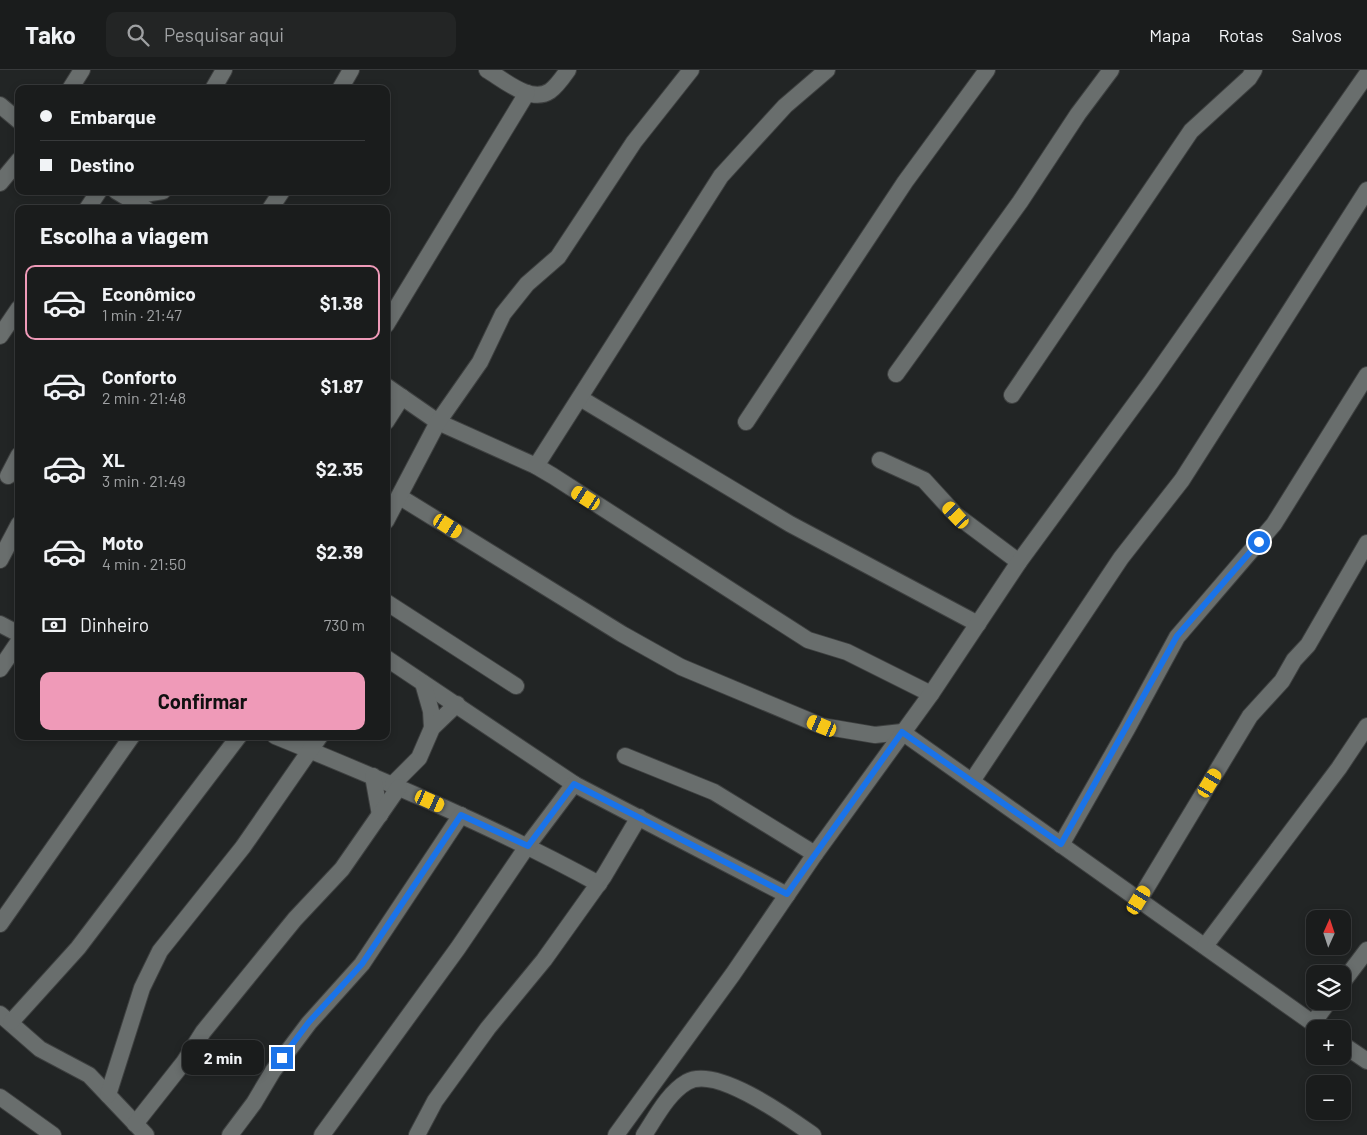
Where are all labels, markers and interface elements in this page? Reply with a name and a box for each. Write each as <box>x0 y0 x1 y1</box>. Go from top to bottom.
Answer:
search box <box>106 12 456 57</box>
text: Tako <box>25 20 76 49</box>
icon: search <box>124 21 152 49</box>
text: Pesquisar aqui <box>164 23 284 46</box>
text: Mapa <box>1149 24 1190 46</box>
text: Rotas <box>1218 24 1263 46</box>
text: Salvos <box>1291 24 1342 46</box>
text: Embarque <box>70 105 156 128</box>
text: Destino <box>70 153 135 176</box>
text: Escolha a viagem <box>40 222 209 248</box>
icon: car <box>42 280 87 325</box>
text: Econômico <box>102 282 196 305</box>
text: $1.38 <box>320 291 363 314</box>
text: 1 min · 21:47 <box>102 305 182 324</box>
icon: car <box>42 363 87 408</box>
text: Conforto <box>102 365 177 388</box>
text: $1.87 <box>321 374 363 397</box>
text: 2 min · 21:48 <box>102 388 186 407</box>
icon: car <box>42 446 87 491</box>
text: XL <box>102 448 125 471</box>
text: $2.35 <box>316 457 363 480</box>
text: 3 min · 21:49 <box>102 471 186 490</box>
car <box>569 484 602 512</box>
car <box>940 499 971 531</box>
car <box>431 512 464 540</box>
icon: car <box>42 529 87 574</box>
text: Moto <box>102 531 144 554</box>
route start <box>1248 531 1270 553</box>
text: $2.39 <box>316 540 363 563</box>
text: 4 min · 21:50 <box>102 554 186 573</box>
icon: cash <box>40 611 68 639</box>
text: Dinheiro <box>80 613 149 636</box>
text: 730 m <box>324 615 365 634</box>
button: Confirmar <box>40 672 365 730</box>
car <box>805 713 838 739</box>
car <box>1195 766 1224 800</box>
car <box>413 788 446 814</box>
car <box>1124 883 1153 917</box>
north arrow <box>1306 910 1351 955</box>
map controls <box>1306 910 1351 1120</box>
button: layers <box>1306 965 1351 1010</box>
button: + <box>1306 1020 1351 1065</box>
callout: 2 min <box>182 1040 264 1076</box>
route end <box>271 1047 293 1069</box>
text: 2 min <box>204 1048 242 1067</box>
button: − <box>1306 1075 1351 1120</box>

